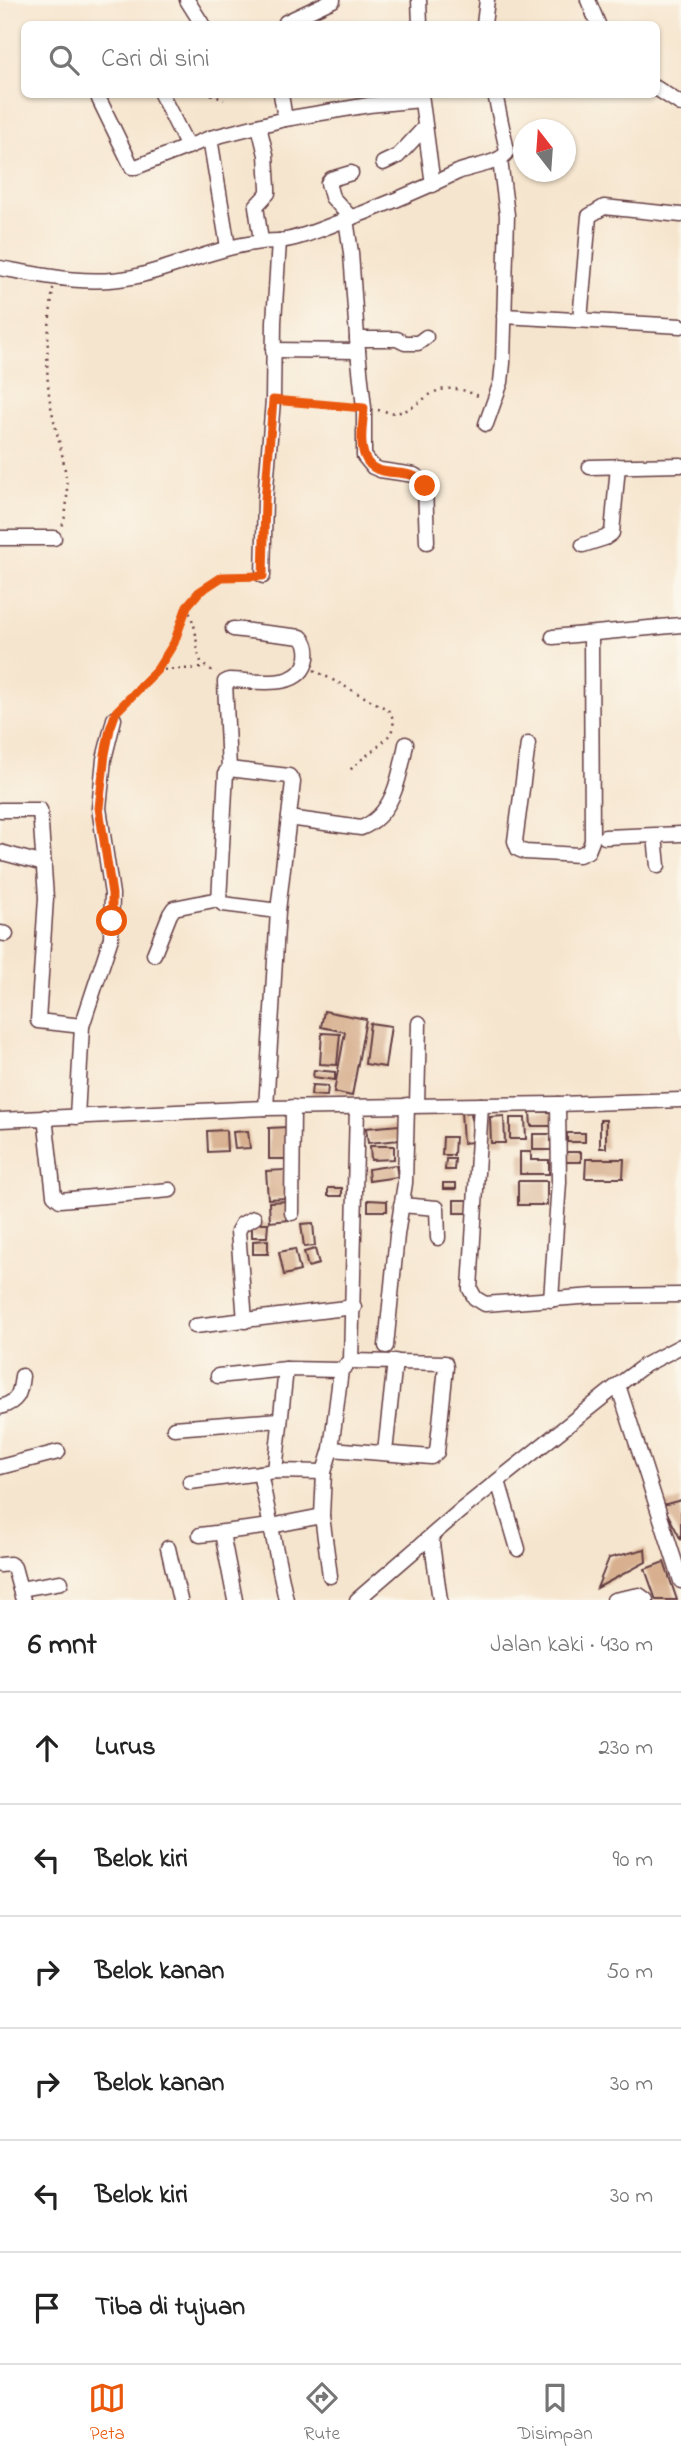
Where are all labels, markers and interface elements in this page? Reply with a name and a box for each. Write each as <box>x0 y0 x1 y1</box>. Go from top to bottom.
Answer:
search box <box>21 21 660 98</box>
icon: search <box>45 41 83 79</box>
text: Cari di sini <box>101 41 210 79</box>
north arrow <box>513 119 576 182</box>
route end <box>409 470 440 501</box>
route start <box>96 905 127 936</box>
text: 6 mnt <box>28 1624 97 1668</box>
text: Jalan kaki · 430 m <box>490 1629 653 1662</box>
icon: ahead <box>28 1729 66 1767</box>
text: Lurus <box>95 1729 156 1767</box>
text: 230 m <box>599 1732 653 1765</box>
icon: left <box>28 1841 66 1879</box>
text: Belok kiri <box>95 1841 188 1879</box>
text: 90 m <box>613 1844 653 1877</box>
icon: right <box>28 1953 66 1991</box>
text: Belok kanan <box>95 1953 224 1991</box>
text: 50 m <box>606 1956 653 1989</box>
icon: right <box>28 2065 66 2103</box>
text: Belok kanan <box>95 2065 224 2103</box>
text: 30 m <box>610 2068 653 2101</box>
icon: left <box>28 2177 66 2215</box>
text: Belok kiri <box>95 2177 188 2215</box>
text: 30 m <box>610 2180 653 2213</box>
icon: arrive <box>28 2289 66 2327</box>
text: Tiba di tujuan <box>95 2289 245 2327</box>
tab: Peta <box>88 2379 126 2448</box>
tab: Rute <box>303 2379 341 2448</box>
tab: Disimpan <box>518 2379 593 2448</box>

